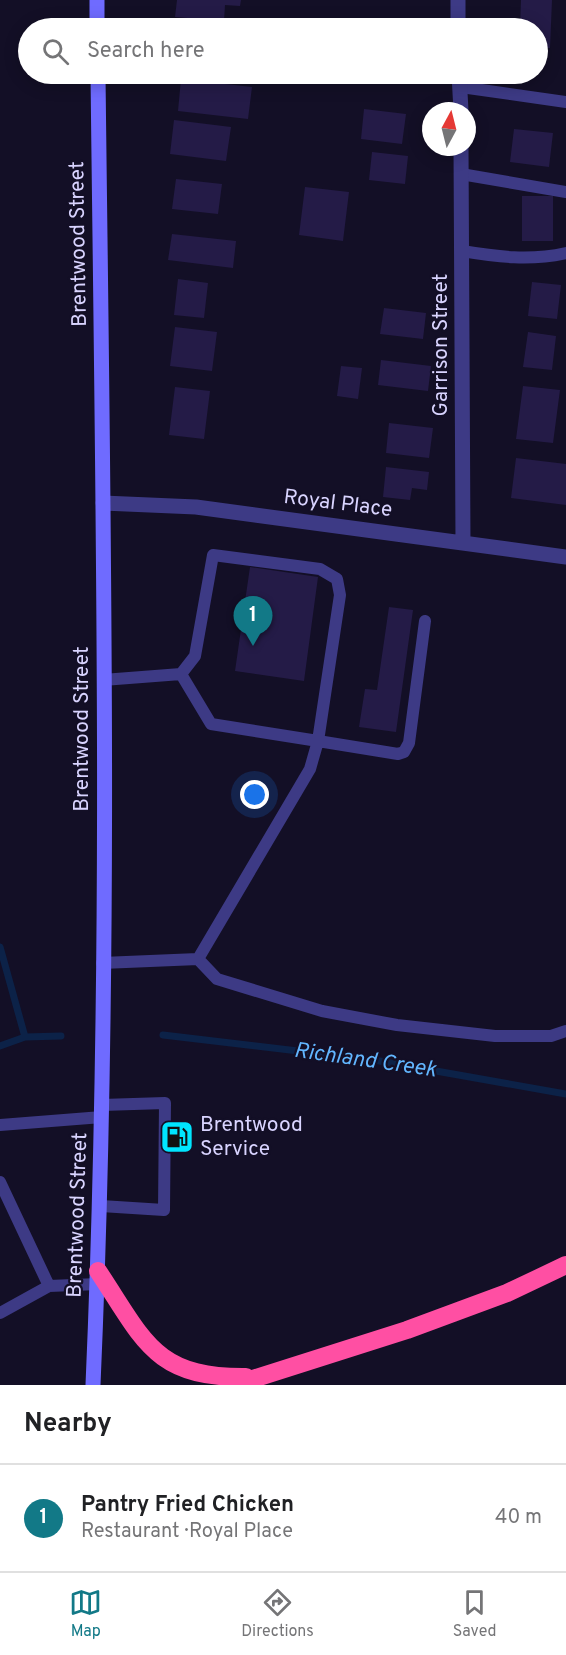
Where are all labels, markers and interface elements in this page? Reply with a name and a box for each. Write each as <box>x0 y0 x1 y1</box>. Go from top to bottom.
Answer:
search box <box>18 18 548 84</box>
icon: search <box>39 35 72 68</box>
text: Search here <box>87 38 205 65</box>
north arrow <box>422 102 476 156</box>
street label: Brentwood Street <box>64 161 94 327</box>
street label: Garrison Street <box>428 273 455 417</box>
street label: Royal Place <box>282 484 394 524</box>
pin: 1 <box>234 596 272 646</box>
street label: Brentwood Street <box>69 646 96 812</box>
your location <box>240 780 269 809</box>
water label: Richland Creek <box>292 1038 439 1084</box>
place label: Brentwood Service <box>200 1112 303 1163</box>
fuel station icon: Brentwood Service <box>159 1119 195 1155</box>
street label: Brentwood Street <box>62 1132 94 1298</box>
text: Nearby <box>24 1408 112 1441</box>
text: Pantry Fried Chicken <box>81 1492 294 1519</box>
text: 1 <box>40 1505 48 1531</box>
text: 40 m <box>495 1505 542 1531</box>
text: Restaurant · Royal Place <box>81 1519 293 1545</box>
tab: Map <box>69 1586 102 1642</box>
tab: Directions <box>241 1586 314 1642</box>
tab: Saved <box>453 1586 497 1642</box>

